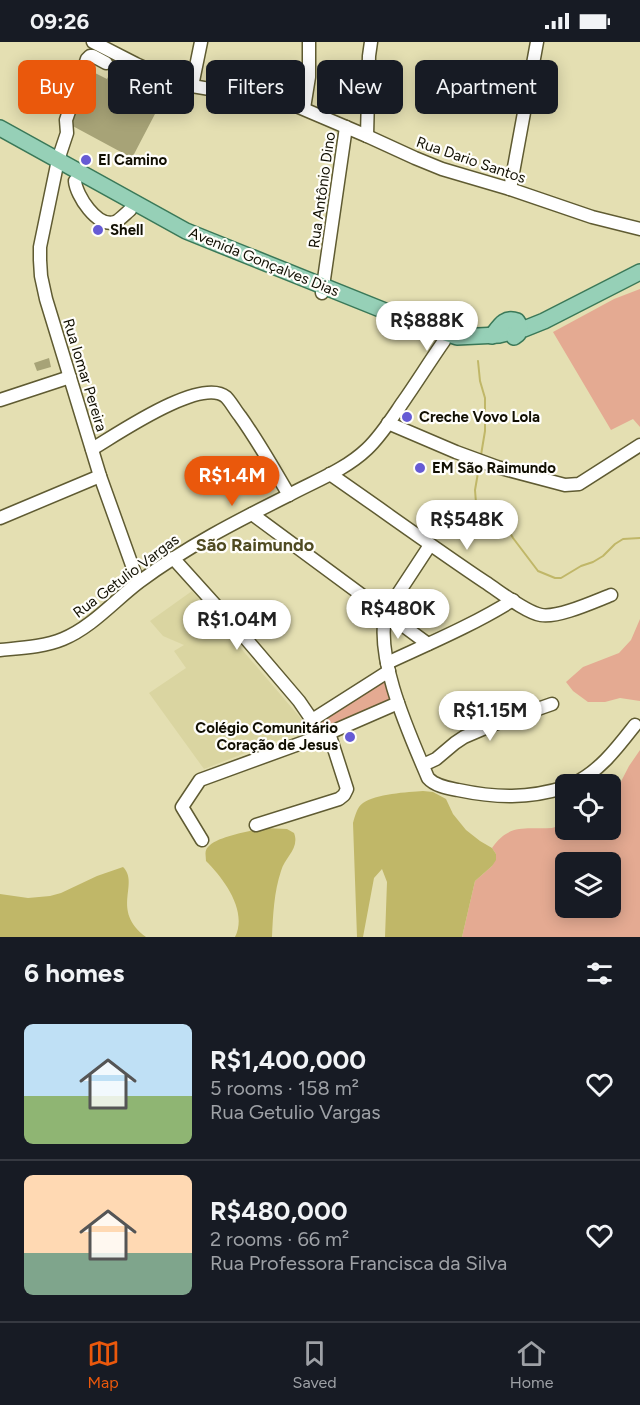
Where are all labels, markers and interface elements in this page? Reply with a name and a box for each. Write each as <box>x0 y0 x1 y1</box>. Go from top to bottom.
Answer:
text: 09:26 <box>30 8 89 35</box>
chip: Buy <box>18 60 96 114</box>
chip: Rent <box>108 60 194 114</box>
chip: Filters <box>206 60 305 114</box>
chip: New <box>317 60 403 114</box>
chip: Apartment <box>415 60 558 114</box>
street label: Rua Antônio Dino <box>305 130 339 249</box>
street label: Rua Dario Santos <box>414 133 528 187</box>
place label: El Camino <box>98 151 167 169</box>
marker: El Camino <box>79 153 93 167</box>
place label: Shell <box>110 221 143 239</box>
marker: Shell <box>91 223 105 237</box>
street label: Avenida Gonçalves Dias <box>186 224 342 300</box>
pin: R$888K <box>378 301 476 352</box>
text: R$888K <box>390 308 464 332</box>
street label: Rua Iomar Pereira <box>59 316 111 434</box>
place label: Creche Vovo Lola <box>419 408 540 426</box>
marker: Creche Vovo Lola <box>400 410 414 424</box>
pin: R$1.4M <box>183 456 281 507</box>
place label: EM São Raimundo <box>432 459 556 477</box>
marker: EM São Raimundo <box>413 461 427 475</box>
text: R$1.4M <box>198 463 266 487</box>
pin: R$548K <box>418 500 516 551</box>
text: R$548K <box>430 507 504 531</box>
street label: Rua Getulio Vargas <box>70 530 182 622</box>
district label: São Raimundo <box>196 534 314 556</box>
pin: R$480K <box>349 589 447 640</box>
text: R$480K <box>360 596 436 620</box>
pin: R$1.04M <box>182 600 292 651</box>
text: R$1.04M <box>197 607 277 631</box>
pin: R$1.15M <box>435 691 545 742</box>
text: R$1.15M <box>453 698 527 722</box>
place label: Colégio Comunitário Coração de Jesus <box>195 719 338 754</box>
marker: Colégio Comunitário Coração de Jesus <box>343 730 357 744</box>
map controls <box>555 774 621 918</box>
button: locate <box>555 774 621 840</box>
button: layers <box>555 852 621 918</box>
text: 6 homes <box>24 957 124 989</box>
icon: filters <box>583 957 616 990</box>
text: R$1,400,000 <box>210 1044 366 1076</box>
icon: home <box>72 1048 144 1120</box>
icon: heart <box>583 1068 616 1101</box>
text: 5 rooms · 158 m² <box>210 1076 359 1100</box>
text: Rua Getulio Vargas <box>210 1100 381 1124</box>
text: R$480,000 <box>210 1195 348 1227</box>
icon: home <box>72 1199 144 1271</box>
icon: heart <box>583 1219 616 1252</box>
text: 2 rooms · 66 m² <box>210 1227 349 1251</box>
text: Rua Professora Francisca da Silva <box>210 1251 507 1275</box>
tab: Map <box>87 1337 120 1392</box>
tab: Saved <box>293 1337 337 1392</box>
tab: Home <box>510 1337 553 1392</box>

